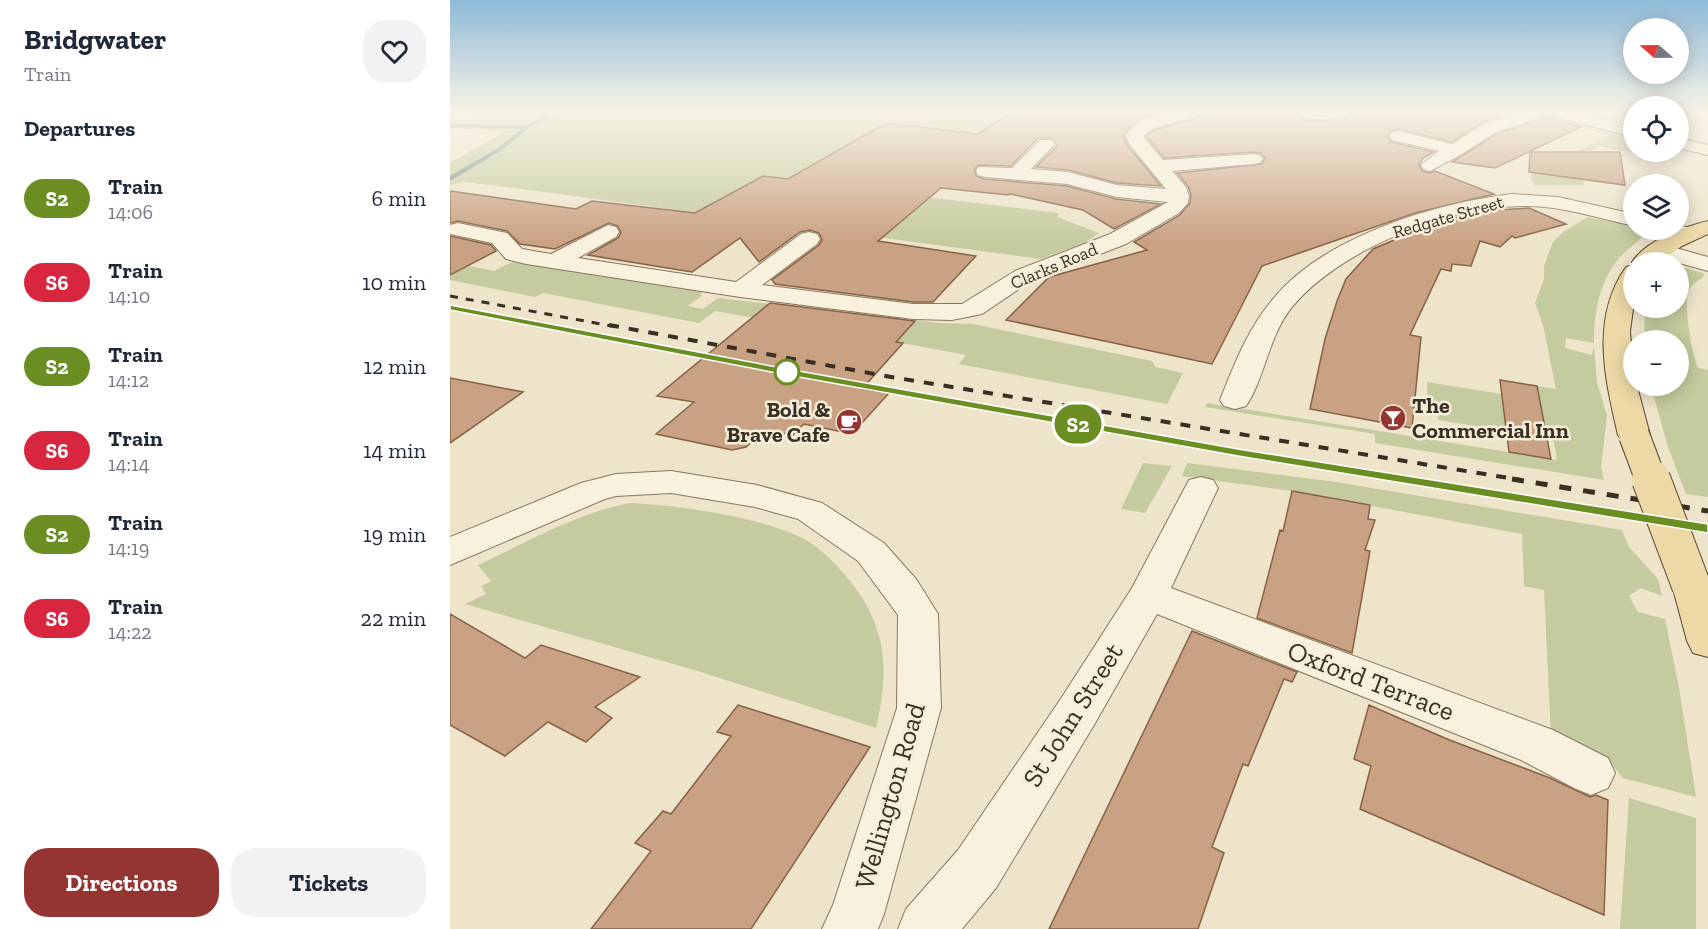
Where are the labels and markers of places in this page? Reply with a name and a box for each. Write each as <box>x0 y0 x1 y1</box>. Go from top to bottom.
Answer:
unlabelled marker <box>774 359 800 385</box>
place label: The Commercial Inn <box>1412 392 1569 444</box>
place label: Bold & Brave Cafe <box>727 396 831 448</box>
bar icon: The Commercial Inn <box>1378 403 1408 433</box>
cafe icon: Bold & Brave Cafe <box>834 407 864 437</box>

